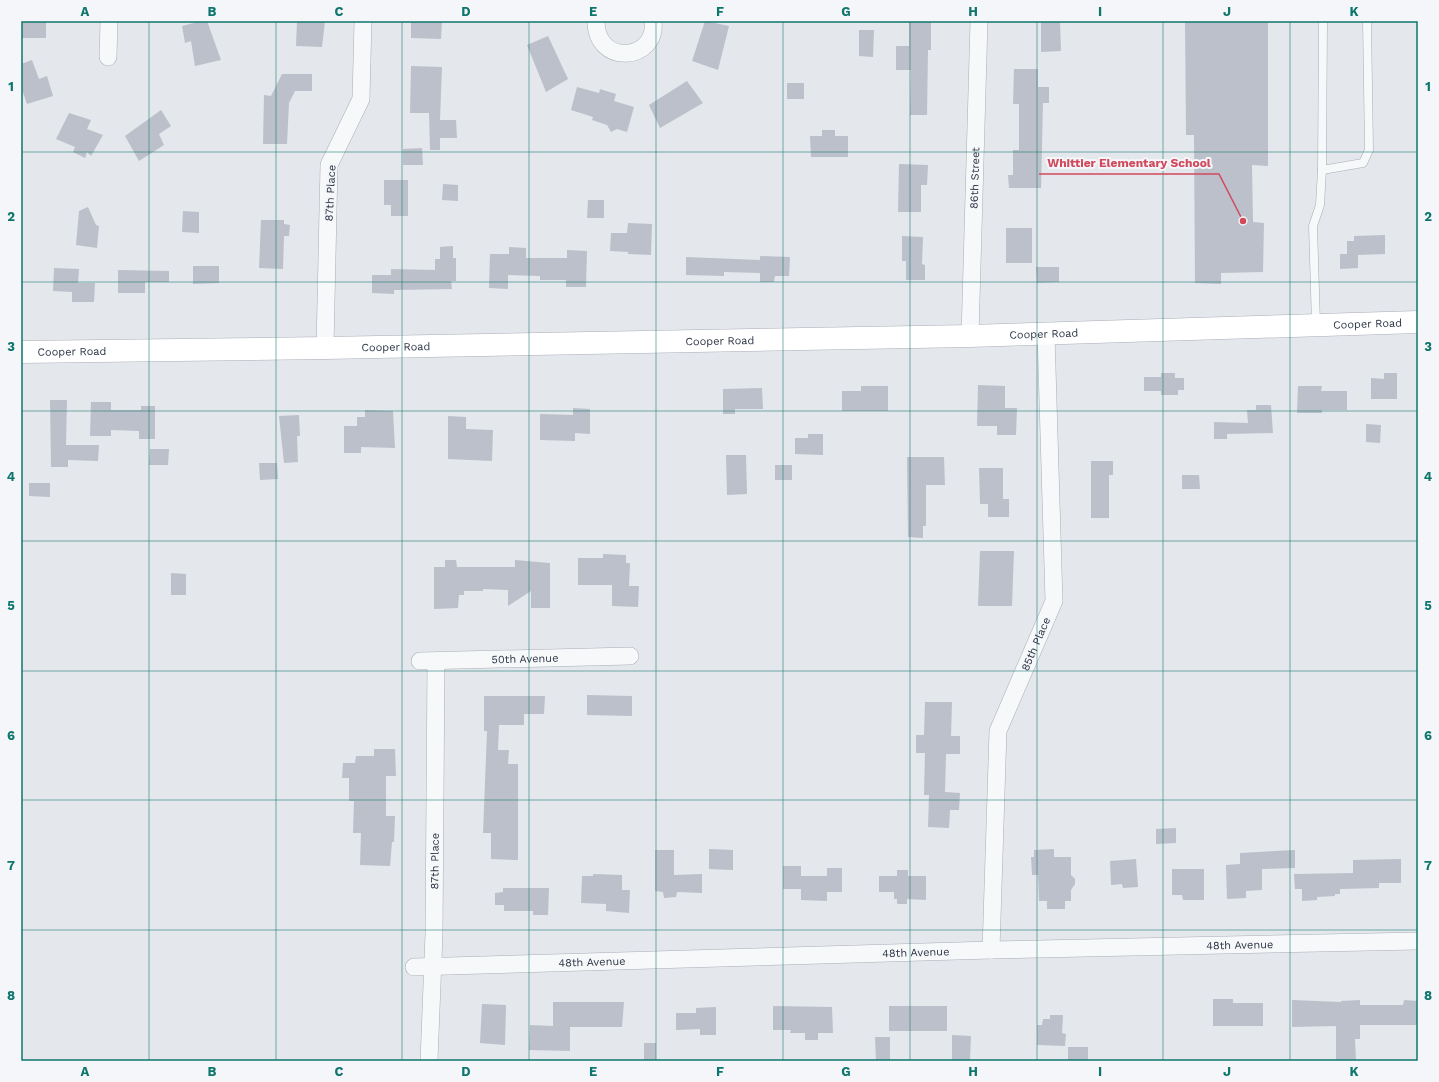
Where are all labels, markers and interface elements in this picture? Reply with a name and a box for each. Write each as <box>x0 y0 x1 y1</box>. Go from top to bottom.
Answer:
text: A <box>81 4 90 19</box>
text: B <box>208 4 217 19</box>
text: C <box>335 4 344 19</box>
text: D <box>461 4 471 19</box>
text: E <box>589 4 597 19</box>
text: F <box>716 4 724 19</box>
text: G <box>841 4 851 19</box>
text: H <box>968 4 978 19</box>
text: I <box>1098 4 1102 19</box>
text: J <box>1223 4 1231 19</box>
text: K <box>1349 4 1359 19</box>
text: 1 <box>8 79 14 94</box>
text: 1 <box>1425 79 1431 94</box>
street label: 86th Street <box>968 147 982 209</box>
callout: Whittier Elementary School <box>1039 150 1219 174</box>
text: Whittier Elementary School <box>1047 156 1211 170</box>
street label: 87th Place <box>323 164 338 222</box>
text: 2 <box>7 209 15 224</box>
text: 2 <box>1424 209 1432 224</box>
street label: Cooper Road <box>1333 316 1402 332</box>
street label: Cooper Road <box>1009 327 1078 342</box>
street label: Cooper Road <box>685 334 754 348</box>
text: 3 <box>7 339 15 354</box>
text: 3 <box>1424 339 1432 354</box>
street label: Cooper Road <box>361 340 431 354</box>
street label: Cooper Road <box>37 345 107 359</box>
text: 4 <box>7 469 16 484</box>
text: 4 <box>1424 469 1433 484</box>
text: 5 <box>7 598 15 613</box>
text: 5 <box>1424 598 1432 613</box>
street label: 85th Place <box>1019 615 1053 673</box>
street label: 50th Avenue <box>491 652 559 666</box>
text: 6 <box>7 728 15 743</box>
text: 6 <box>1424 728 1432 743</box>
street label: 87th Place <box>428 833 442 889</box>
text: 7 <box>7 858 15 873</box>
text: 7 <box>1424 858 1432 873</box>
street label: 48th Avenue <box>1206 938 1273 952</box>
street label: 48th Avenue <box>882 945 950 960</box>
street label: 48th Avenue <box>558 955 626 970</box>
text: 8 <box>7 988 15 1003</box>
text: 8 <box>1424 988 1432 1003</box>
text: A <box>81 1064 90 1079</box>
text: B <box>208 1064 217 1079</box>
text: C <box>335 1064 344 1079</box>
text: D <box>461 1064 471 1079</box>
text: E <box>589 1064 597 1079</box>
text: F <box>716 1064 724 1079</box>
text: G <box>841 1064 851 1079</box>
text: H <box>968 1064 978 1079</box>
text: I <box>1098 1064 1102 1079</box>
text: J <box>1223 1064 1231 1079</box>
text: K <box>1349 1064 1359 1079</box>

